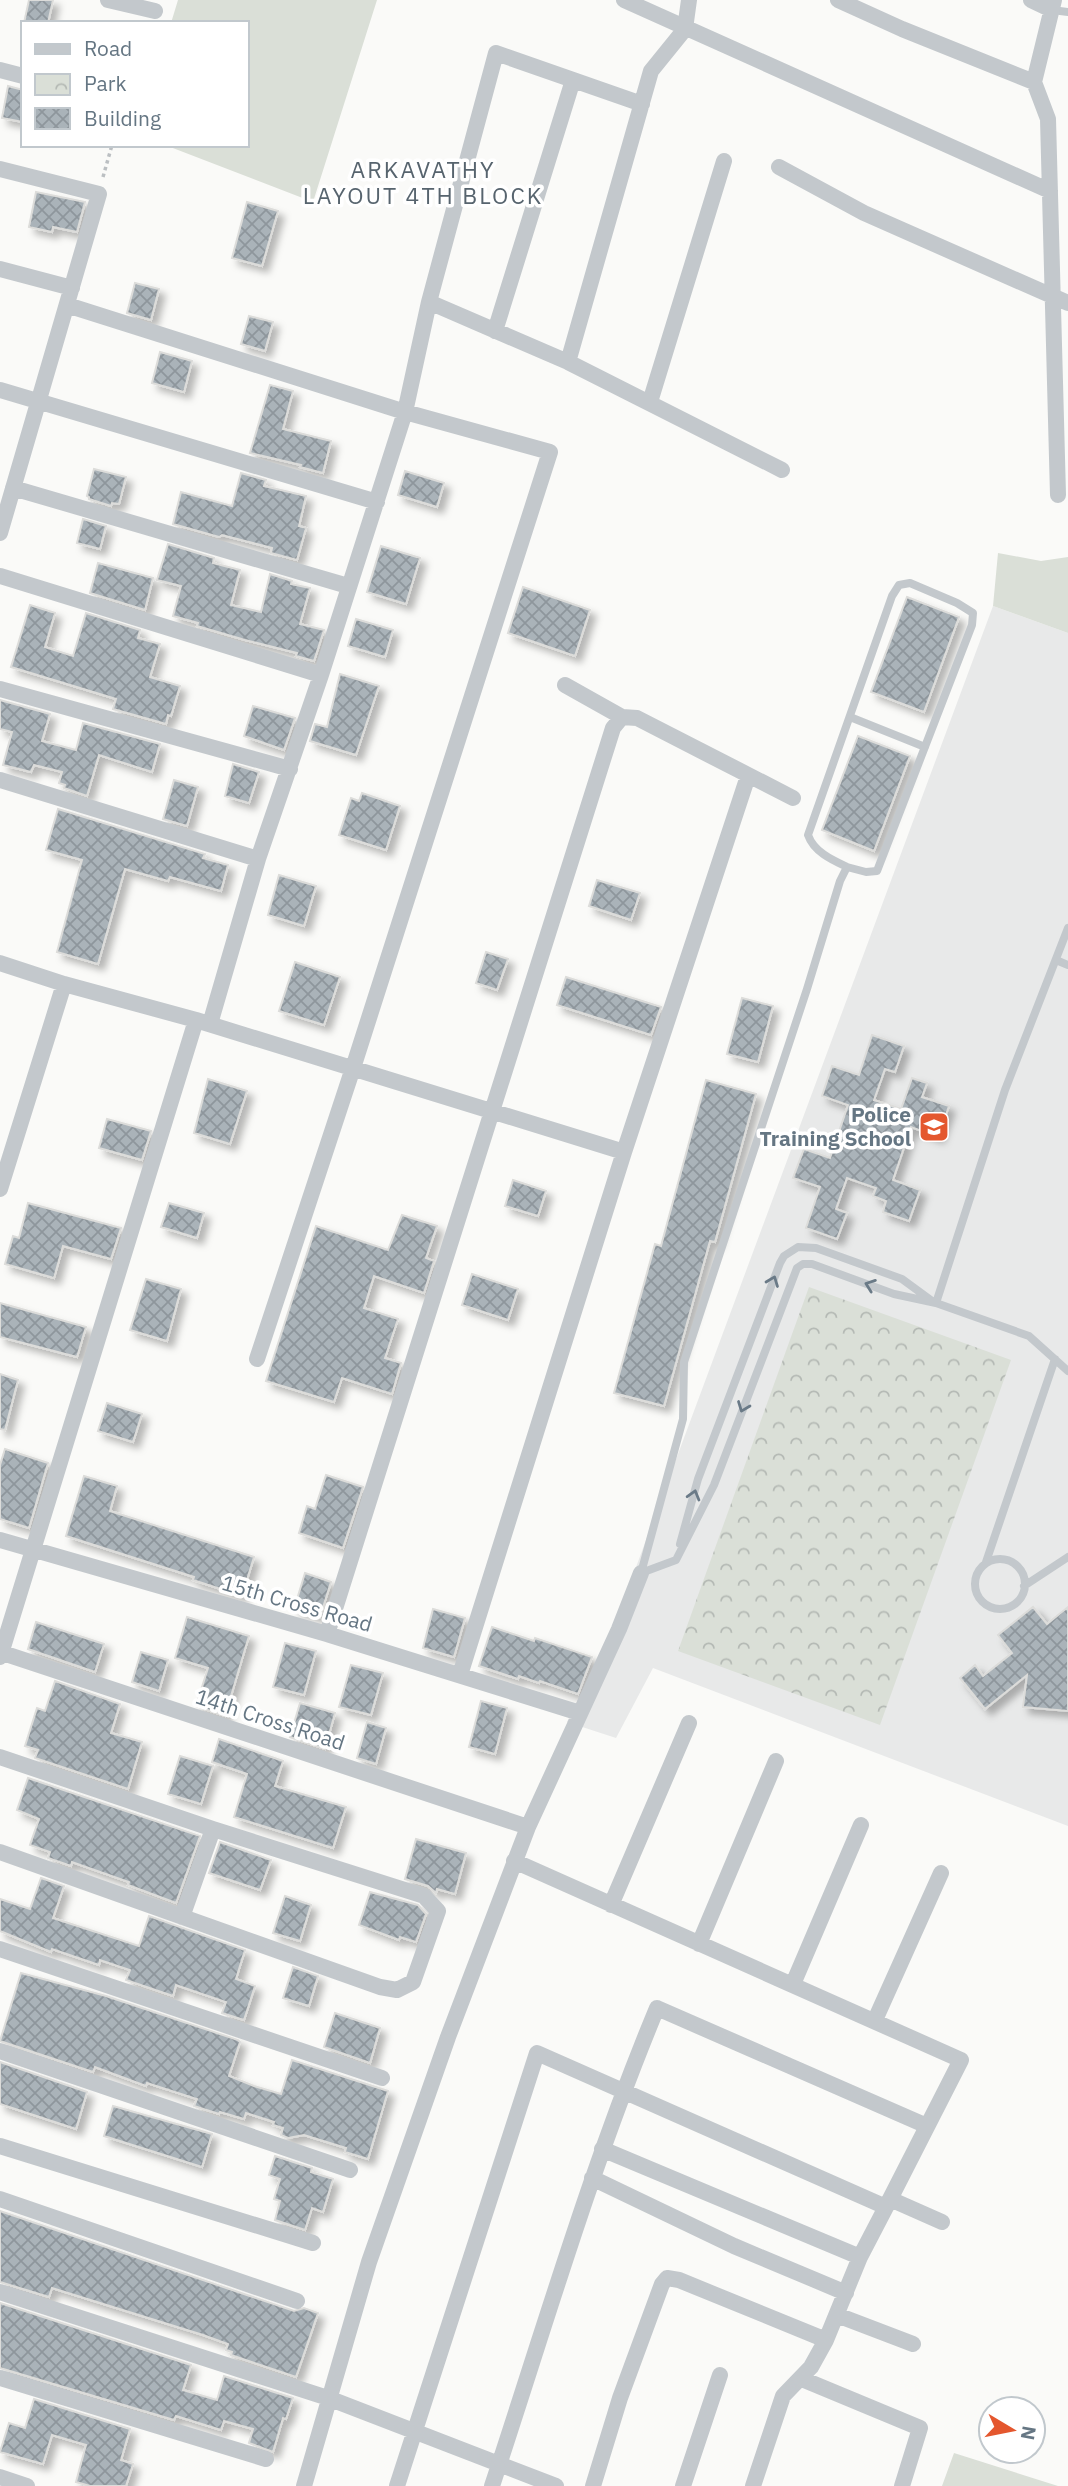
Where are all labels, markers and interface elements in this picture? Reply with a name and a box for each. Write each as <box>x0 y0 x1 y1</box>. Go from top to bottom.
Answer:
legend <box>21 21 248 147</box>
text: Road <box>84 34 132 62</box>
text: Park <box>84 69 127 97</box>
text: Building <box>84 104 161 132</box>
district label: ARKAVATHY LAYOUT 4TH BLOCK <box>303 154 543 210</box>
place label: Police Training School <box>759 1100 911 1152</box>
school or university icon: Police Training School <box>917 1110 951 1144</box>
one-way arrow <box>765 1276 779 1288</box>
one-way arrow <box>864 1279 877 1293</box>
one-way arrow <box>738 1401 752 1413</box>
one-way arrow <box>686 1489 700 1501</box>
street label: 15th Cross Road <box>219 1568 376 1638</box>
street label: 14th Cross Road <box>192 1682 349 1756</box>
north arrow <box>977 2395 1047 2465</box>
text: N <box>1016 2424 1042 2442</box>

